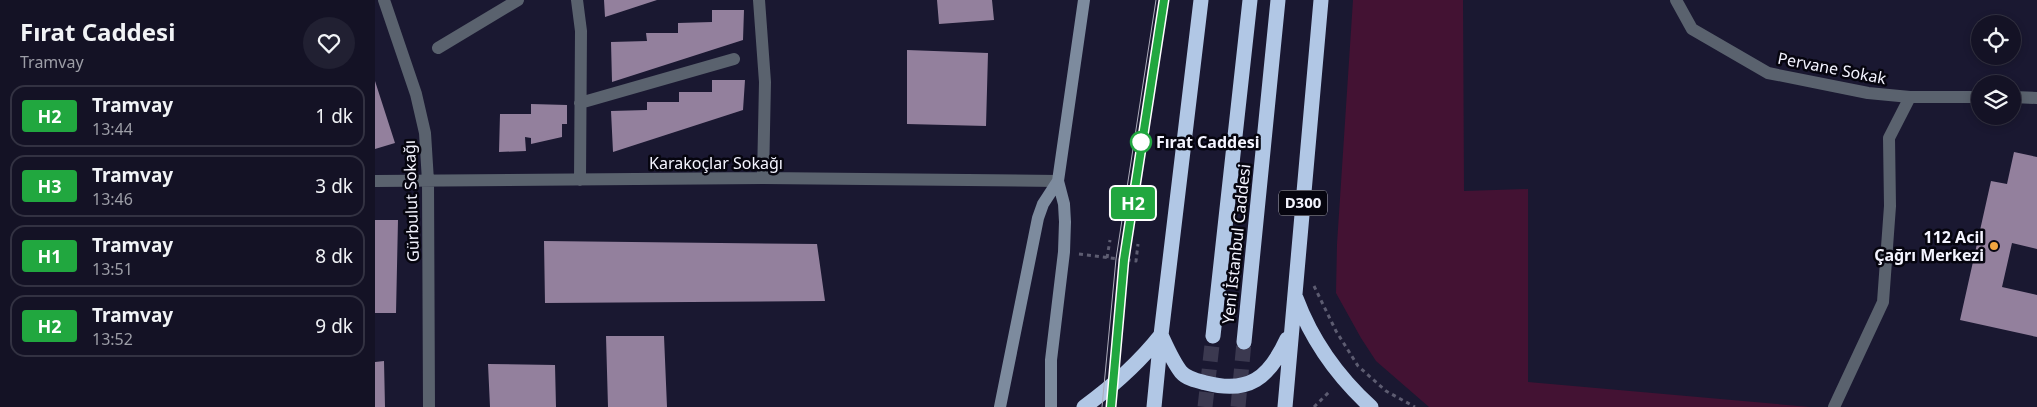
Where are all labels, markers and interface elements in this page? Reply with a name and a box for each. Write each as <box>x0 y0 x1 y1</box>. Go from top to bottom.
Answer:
text: Fırat Caddesi <box>20 15 175 48</box>
map controls <box>1971 15 2021 125</box>
button: locate <box>1971 15 2021 65</box>
button: heart <box>303 17 355 69</box>
street label: Pervane Sokak <box>1776 47 1889 89</box>
text: Tramvay <box>20 51 84 73</box>
button: layers <box>1971 75 2021 125</box>
text: Tramvay <box>92 92 173 118</box>
text: 1 dk <box>315 103 353 129</box>
text: H2 <box>37 104 62 128</box>
text: 13:44 <box>92 118 133 140</box>
marker: Fırat Caddesi <box>1130 131 1152 153</box>
place label: Fırat Caddesi <box>1156 131 1260 153</box>
street label: Gürbulut Sokağı <box>398 140 424 262</box>
street label: Karakoçlar Sokağı <box>649 152 783 174</box>
text: Tramvay <box>92 162 173 188</box>
street label: Yeni İstanbul Caddesi <box>1217 163 1255 325</box>
text: 3 dk <box>315 173 353 199</box>
text: H3 <box>37 174 62 198</box>
line badge: H2 <box>1111 187 1155 219</box>
text: 13:46 <box>92 188 133 210</box>
road number: D300 <box>1279 190 1327 216</box>
text: H2 <box>1121 191 1145 215</box>
place label: 112 Acil Çağrı Merkezi <box>1874 226 1984 266</box>
text: Tramvay <box>92 232 173 258</box>
marker: 112 Acil Çağrı Merkezi <box>1988 240 2000 252</box>
text: 8 dk <box>315 243 353 269</box>
text: H1 <box>37 244 62 268</box>
text: 13:51 <box>92 258 133 280</box>
text: Tramvay <box>92 302 173 328</box>
text: 9 dk <box>315 313 353 339</box>
text: H2 <box>37 314 62 338</box>
text: 13:52 <box>92 328 133 350</box>

